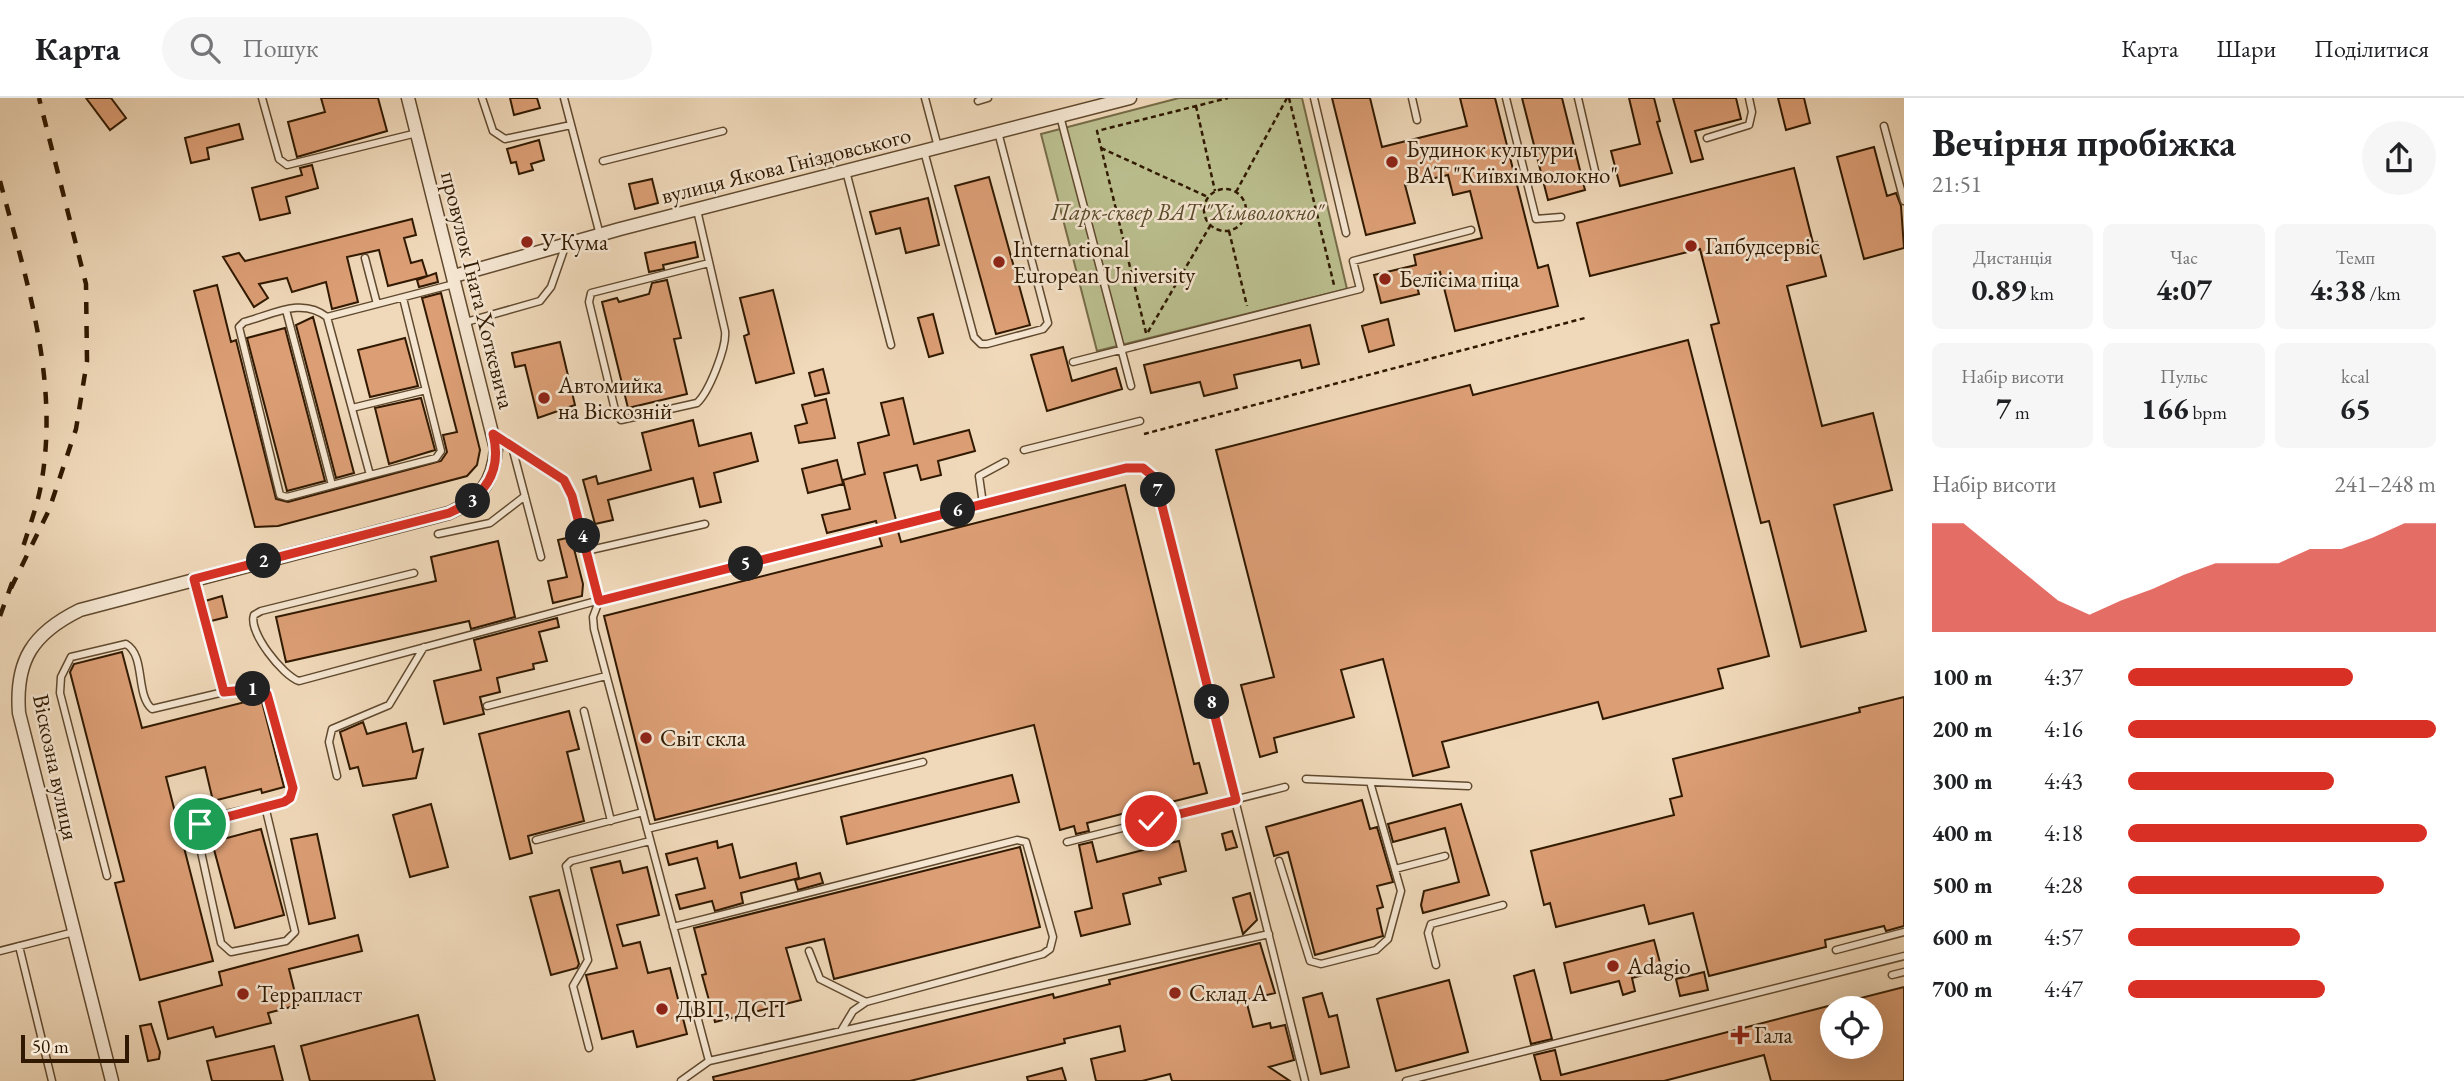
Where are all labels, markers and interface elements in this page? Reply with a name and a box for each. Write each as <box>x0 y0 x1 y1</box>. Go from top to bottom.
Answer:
search box <box>162 17 652 80</box>
text: Карта <box>35 27 120 70</box>
icon: search <box>186 29 224 67</box>
text: Пошук <box>242 31 318 65</box>
text: Карта <box>2121 33 2179 64</box>
text: Шари <box>2217 33 2276 64</box>
text: Поділитися <box>2314 33 2429 64</box>
text: Вечірня пробіжка <box>1932 118 2236 167</box>
street label: вулиця Якова Гніздовського <box>658 119 914 211</box>
button: share <box>2362 121 2436 195</box>
place label: Будинок культури ВАТ "Київхімволокно" <box>1406 134 1618 190</box>
marker: Будинок культури ВАТ "Київхімволокно" <box>1384 154 1400 170</box>
street label: провулок Гната Хоткевича <box>434 168 522 413</box>
text: 21:51 <box>1932 169 1982 199</box>
park label: Парк-сквер ВАТ "Хімволокно" <box>1050 197 1326 227</box>
place label: У Кума <box>540 227 609 257</box>
place label: Гапбудсервіс <box>1705 231 1820 261</box>
marker: У Кума <box>519 234 535 250</box>
place label: International European University <box>1013 234 1196 290</box>
marker: Гапбудсервіс <box>1683 238 1699 254</box>
text: Дистанція <box>1973 245 2052 270</box>
text: Час <box>2170 245 2198 270</box>
text: Темп <box>2336 245 2375 270</box>
marker: International European University <box>991 254 1007 270</box>
place label: Белісіма піца <box>1399 264 1520 294</box>
text: 0.89 <box>1971 270 2026 309</box>
text: 4:07 <box>2156 270 2212 309</box>
text: 4:38 <box>2310 270 2366 309</box>
marker: Белісіма піца <box>1377 271 1393 287</box>
text: km <box>2026 281 2054 306</box>
text: /km <box>2366 281 2401 306</box>
text: Набір висоти <box>1961 364 2064 389</box>
text: Пульс <box>2160 364 2208 389</box>
text: kcal <box>2341 364 2370 389</box>
place label: Автомийка на Віскозній <box>557 370 672 426</box>
text: 7 <box>1995 389 2011 428</box>
text: 166 <box>2141 389 2189 428</box>
text: 65 <box>2339 389 2371 428</box>
marker: Автомийка на Віскозній <box>536 390 552 406</box>
text: m <box>2011 400 2030 425</box>
text: bpm <box>2189 400 2227 425</box>
text: Набір висоти <box>1932 469 2056 499</box>
text: 241–248 m <box>2335 469 2436 499</box>
pin: 7 <box>1140 472 1176 508</box>
text: 7 <box>1152 477 1163 502</box>
pin: 3 <box>456 484 490 518</box>
text: 3 <box>467 488 478 513</box>
pin: 6 <box>940 492 976 528</box>
text: 6 <box>952 497 963 522</box>
pin: 4 <box>566 518 600 554</box>
text: 4 <box>577 523 588 548</box>
pin: 2 <box>246 544 282 578</box>
pin: 5 <box>728 546 764 582</box>
text: 2 <box>258 548 269 573</box>
text: 5 <box>740 551 751 576</box>
text: 100 m <box>1932 662 1993 692</box>
text: 4:37 <box>2044 662 2083 692</box>
pin: 1 <box>236 672 270 706</box>
text: 1 <box>247 676 258 701</box>
pin: 8 <box>1194 684 1230 720</box>
text: 8 <box>1206 689 1217 714</box>
street label: Віскозна вулиця <box>26 691 86 843</box>
text: 200 m <box>1932 714 1993 744</box>
text: 4:16 <box>2044 714 2083 744</box>
place label: Світ скла <box>660 723 747 753</box>
marker: Світ скла <box>638 730 654 746</box>
text: 300 m <box>1932 766 1993 796</box>
text: 4:43 <box>2044 766 2083 796</box>
pin <box>1121 791 1181 851</box>
pin <box>170 794 230 854</box>
icon: check <box>1132 802 1170 840</box>
icon: arrive <box>181 805 219 843</box>
text: 400 m <box>1932 818 1993 848</box>
text: 4:18 <box>2044 818 2083 848</box>
text: 500 m <box>1932 870 1993 900</box>
text: 4:28 <box>2044 870 2083 900</box>
text: 600 m <box>1932 922 1993 952</box>
text: 4:57 <box>2044 922 2083 952</box>
place label: Adagio <box>1626 951 1691 981</box>
marker: Adagio <box>1605 958 1621 974</box>
text: 700 m <box>1932 974 1993 1004</box>
text: 4:47 <box>2044 974 2083 1004</box>
place label: Склад A <box>1189 978 1269 1008</box>
place label: Террапласт <box>257 979 363 1009</box>
marker: Склад A <box>1167 985 1183 1001</box>
marker: Террапласт <box>235 986 251 1002</box>
place label: ДВП, ДСП <box>676 994 786 1024</box>
map controls <box>1820 996 1883 1059</box>
button: locate <box>1820 996 1883 1059</box>
marker: ДВП, ДСП <box>654 1001 670 1017</box>
place label: Гала <box>1754 1020 1794 1050</box>
marker: Гала <box>1732 1027 1748 1043</box>
scale bar <box>21 1032 130 1064</box>
text: 50 m <box>32 1034 69 1059</box>

